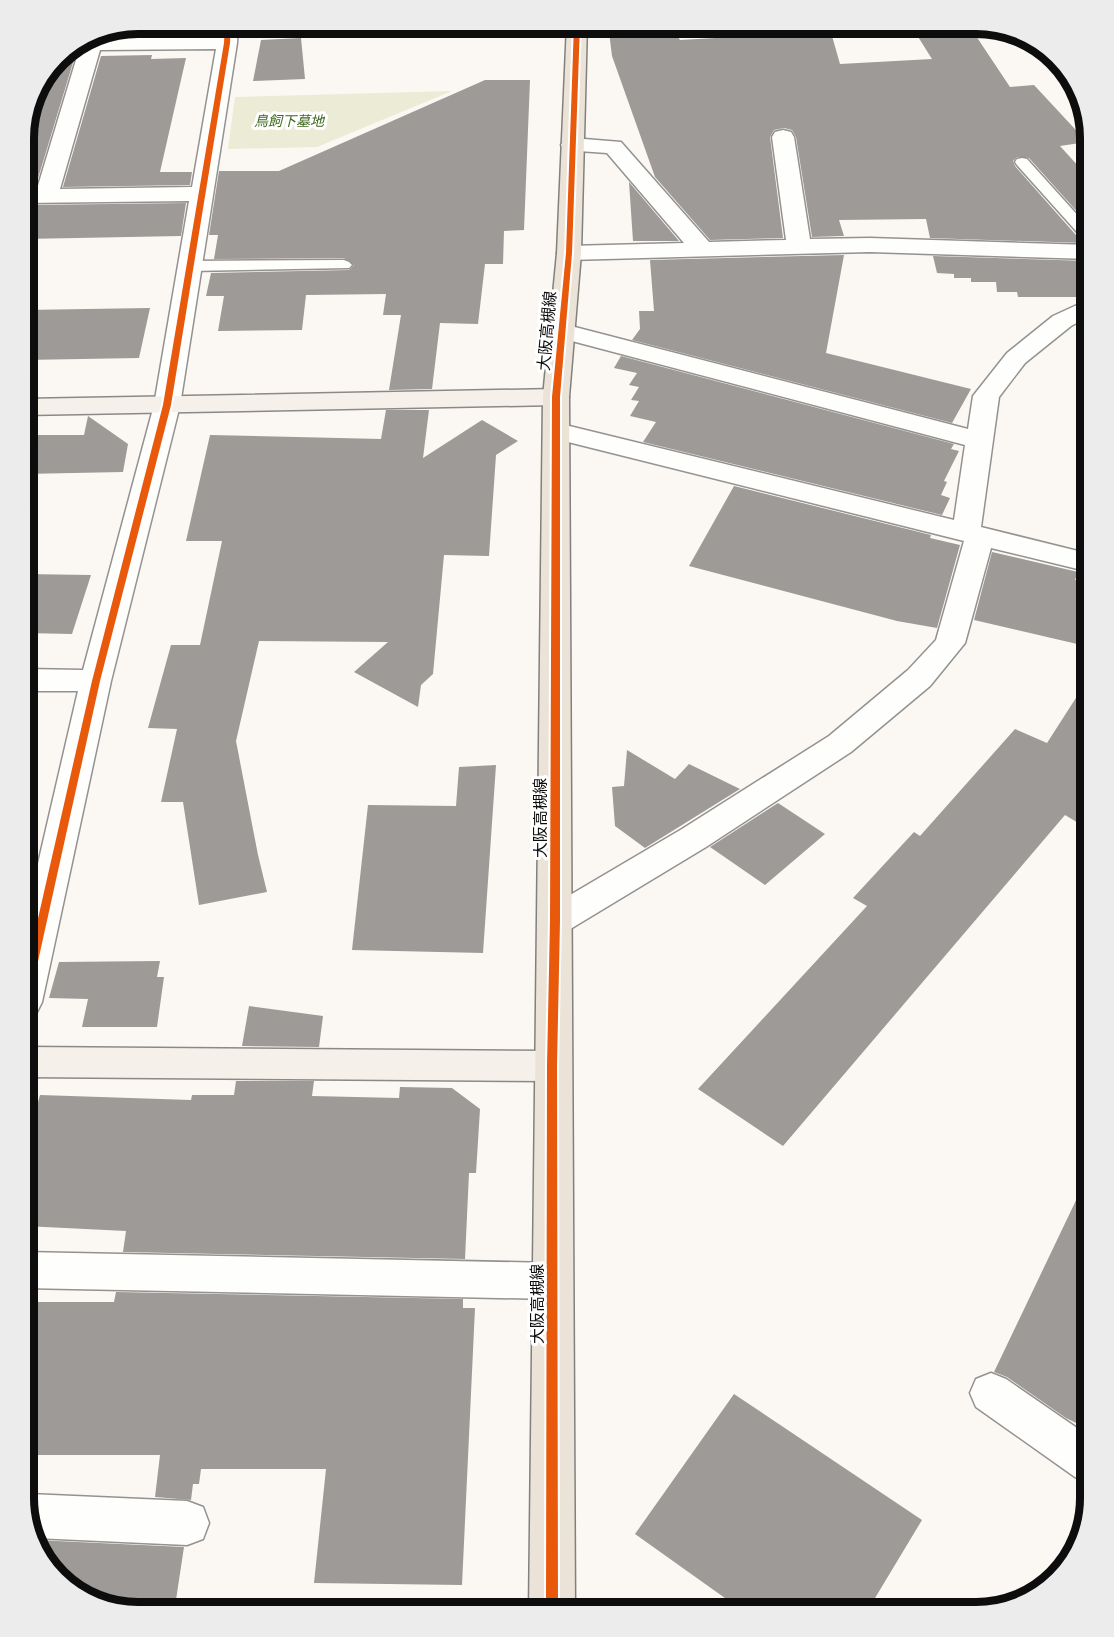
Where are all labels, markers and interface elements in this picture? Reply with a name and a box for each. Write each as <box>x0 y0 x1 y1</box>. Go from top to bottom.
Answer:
park label: 鳥飼下墓地 <box>254 114 326 129</box>
street label: 大阪高槻線 <box>535 290 559 372</box>
street label: 大阪高槻線 <box>532 778 549 858</box>
street label: 大阪高槻線 <box>529 1264 546 1344</box>

